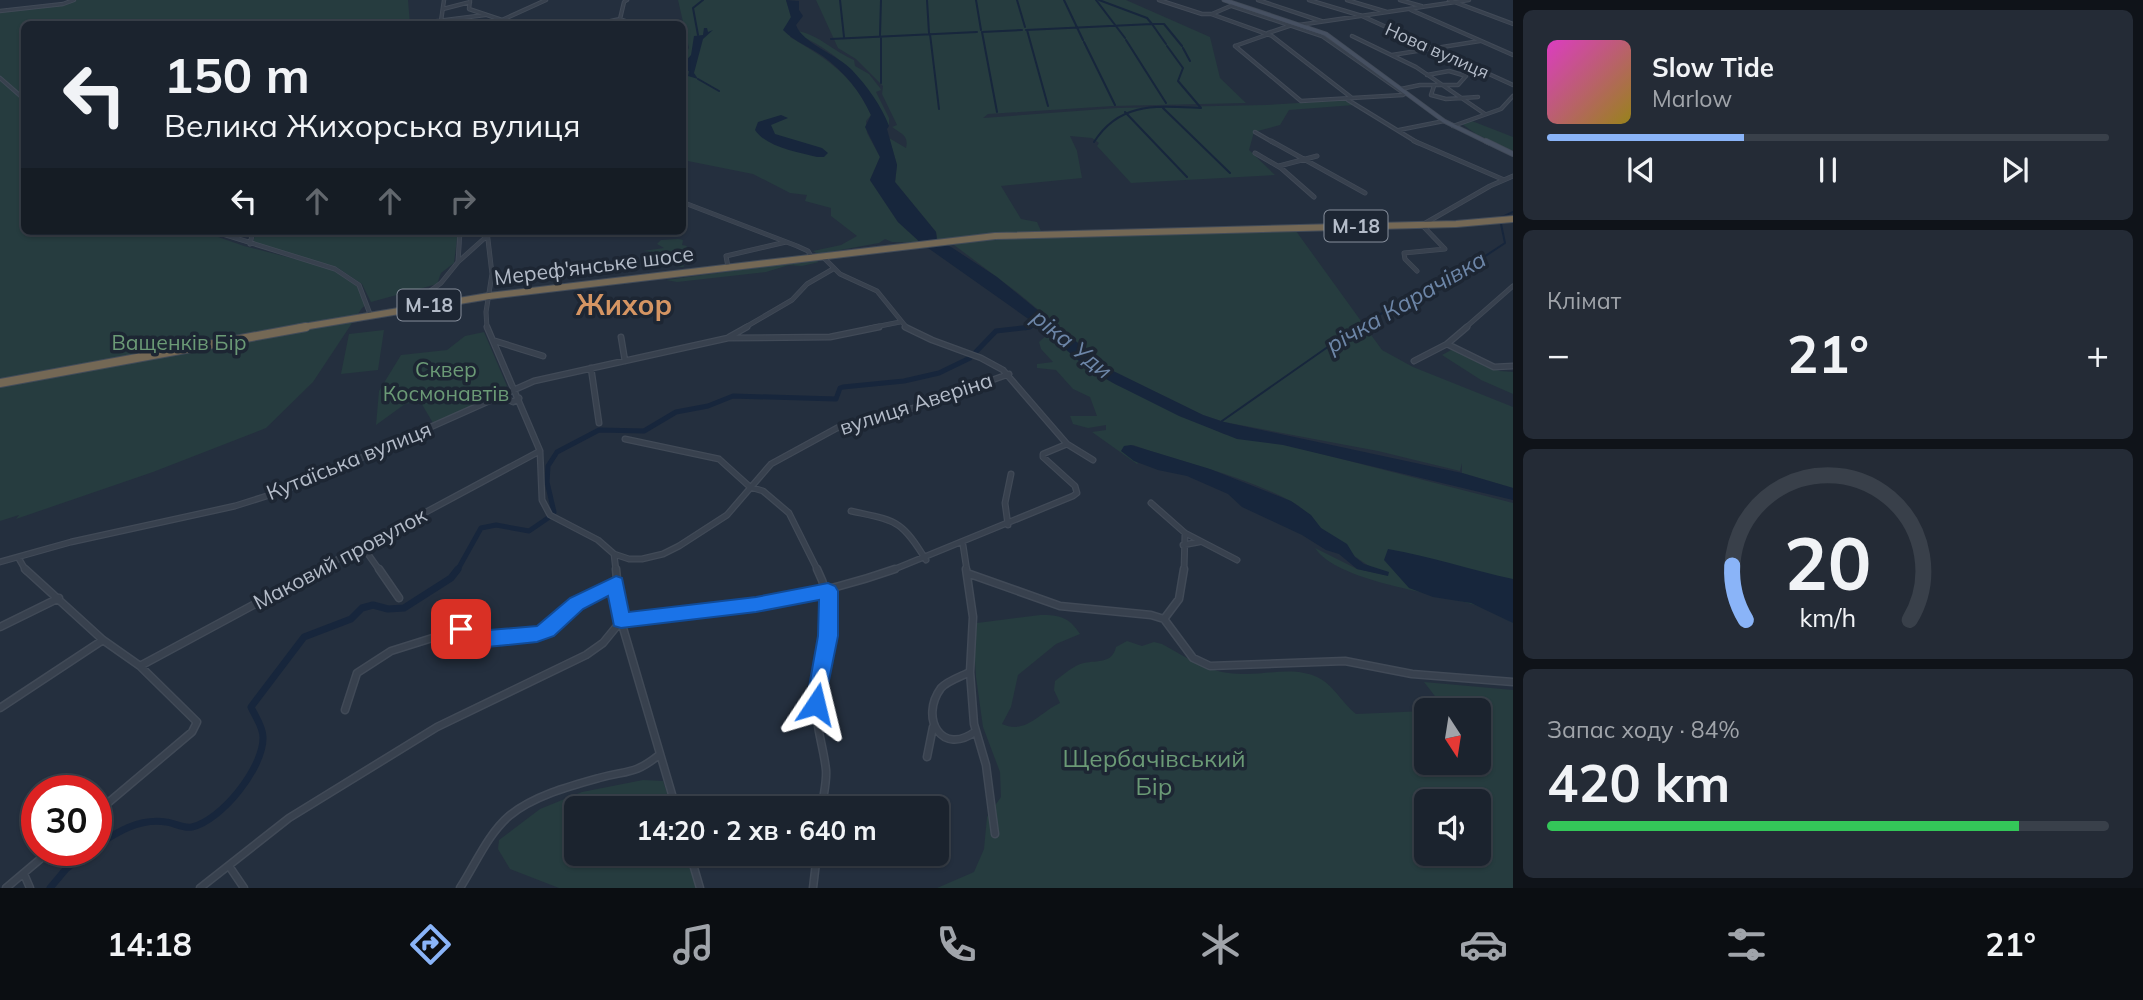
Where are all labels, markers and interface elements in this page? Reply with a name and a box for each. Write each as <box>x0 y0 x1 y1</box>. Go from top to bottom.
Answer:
street label: Нова вулиця <box>1382 17 1493 84</box>
text: 150 m <box>164 44 310 105</box>
icon: left <box>49 49 140 140</box>
text: Slow Tide <box>1652 51 1774 84</box>
text: Marlow <box>1652 84 1732 113</box>
text: Велика Жихорська вулиця <box>164 105 580 145</box>
icon: previous <box>1622 151 1660 189</box>
icon: pause <box>1809 151 1847 189</box>
icon: next <box>1996 151 2034 189</box>
icon: left <box>225 182 263 220</box>
icon: ahead <box>298 182 336 220</box>
icon: ahead <box>371 182 409 220</box>
icon: right <box>444 182 482 220</box>
road number: М-18 <box>1324 210 1388 242</box>
street label: Мереф'янське шосе <box>493 240 695 290</box>
water label: річка Карачівка <box>1320 244 1491 359</box>
text: Клімат <box>1547 286 1621 315</box>
district label: Жихор <box>576 287 672 322</box>
road number: М-18 <box>398 290 460 320</box>
water label: ріка Уди <box>1026 302 1118 385</box>
text: 21° <box>1787 321 1869 386</box>
park label: Ващенків Бір <box>112 329 246 355</box>
text: − <box>1547 330 1570 378</box>
text: + <box>2086 330 2109 378</box>
park label: Сквер Космонавтів <box>383 356 509 406</box>
street label: вулиця Аверіна <box>836 366 995 440</box>
street label: Кутаїська вулиця <box>262 415 435 505</box>
street label: Маковий провулок <box>249 501 431 615</box>
text: 20 <box>1784 517 1872 608</box>
pin <box>431 599 491 659</box>
text: km/h <box>1800 602 1856 633</box>
icon: arrive <box>442 610 480 648</box>
position arrow <box>779 667 853 741</box>
north arrow <box>1414 698 1491 775</box>
map controls <box>1414 698 1491 866</box>
text: Запас ходу · 84% <box>1547 715 1740 744</box>
park label: Щербачівський Бір <box>1062 743 1246 801</box>
text: 420 km <box>1547 750 1730 815</box>
speed limit sign: 30 <box>21 775 112 866</box>
button: sound <box>1414 789 1491 866</box>
text: 14:20 · 2 хв · 640 m <box>636 814 877 847</box>
icon: directions <box>406 920 455 969</box>
icon: music <box>669 920 718 969</box>
icon: phone <box>932 920 981 969</box>
icon: climate <box>1196 920 1245 969</box>
icon: car <box>1459 920 1508 969</box>
icon: filters <box>1722 920 1771 969</box>
text: 14:18 <box>107 924 192 964</box>
text: 21° <box>1985 924 2036 964</box>

